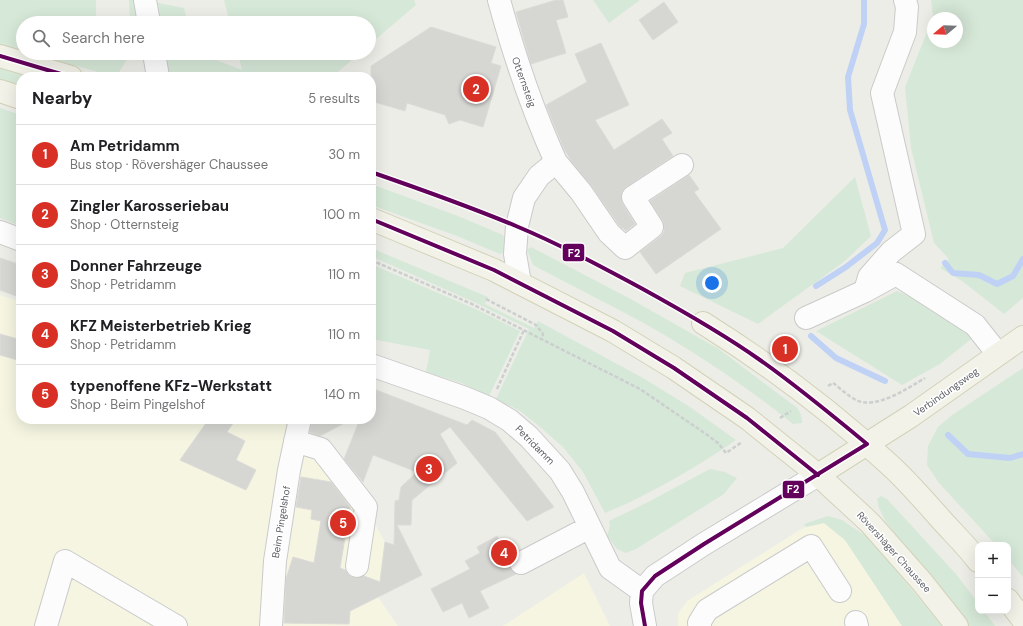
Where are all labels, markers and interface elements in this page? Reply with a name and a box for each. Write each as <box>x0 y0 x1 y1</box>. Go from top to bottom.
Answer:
north arrow <box>927 12 963 48</box>
search box <box>16 16 376 60</box>
icon: search <box>30 27 52 49</box>
text: Search here <box>62 28 145 48</box>
street label: Otternsteig <box>509 55 539 109</box>
pin: 2 <box>463 74 489 104</box>
text: Nearby <box>32 87 92 109</box>
text: 5 results <box>308 90 360 107</box>
text: Am Petridamm <box>70 136 180 156</box>
text: 1 <box>43 146 47 163</box>
text: 30 m <box>328 146 360 163</box>
text: Bus stop · Rövershäger Chaussee <box>70 156 268 173</box>
text: Zingler Karosseriebau <box>70 196 229 216</box>
text: 2 <box>41 206 49 223</box>
text: 100 m <box>323 206 360 223</box>
text: Shop · Otternsteig <box>70 216 179 233</box>
line badge: F2 <box>562 243 585 262</box>
text: F2 <box>568 246 580 260</box>
text: Donner Fahrzeuge <box>70 256 202 276</box>
text: 3 <box>41 266 49 283</box>
text: 110 m <box>328 266 360 283</box>
your location <box>702 273 722 293</box>
text: Shop · Petridamm <box>70 276 176 293</box>
text: KFZ Meisterbetrieb Krieg <box>70 316 252 336</box>
text: 4 <box>41 326 49 343</box>
text: 110 m <box>328 326 360 343</box>
pin: 1 <box>772 334 798 364</box>
text: Shop · Petridamm <box>70 336 176 353</box>
street label: Verbindungsweg <box>911 364 981 419</box>
text: typenoffene KFz-Werkstatt <box>70 376 272 396</box>
text: 5 <box>41 386 49 403</box>
text: 140 m <box>324 386 360 403</box>
text: Shop · Beim Pingelshof <box>70 396 205 413</box>
street label: Petridamm <box>513 423 558 468</box>
pin: 3 <box>416 454 442 484</box>
line badge: F2 <box>782 480 805 499</box>
text: F2 <box>787 482 799 496</box>
street label: Beim Pingelshof <box>269 484 293 559</box>
pin: 5 <box>330 508 356 538</box>
street label: Rövershäger Chaussee <box>854 509 934 596</box>
pin: 4 <box>491 538 517 568</box>
map controls <box>975 542 1011 614</box>
button: + <box>975 542 1011 578</box>
button: − <box>975 578 1011 614</box>

